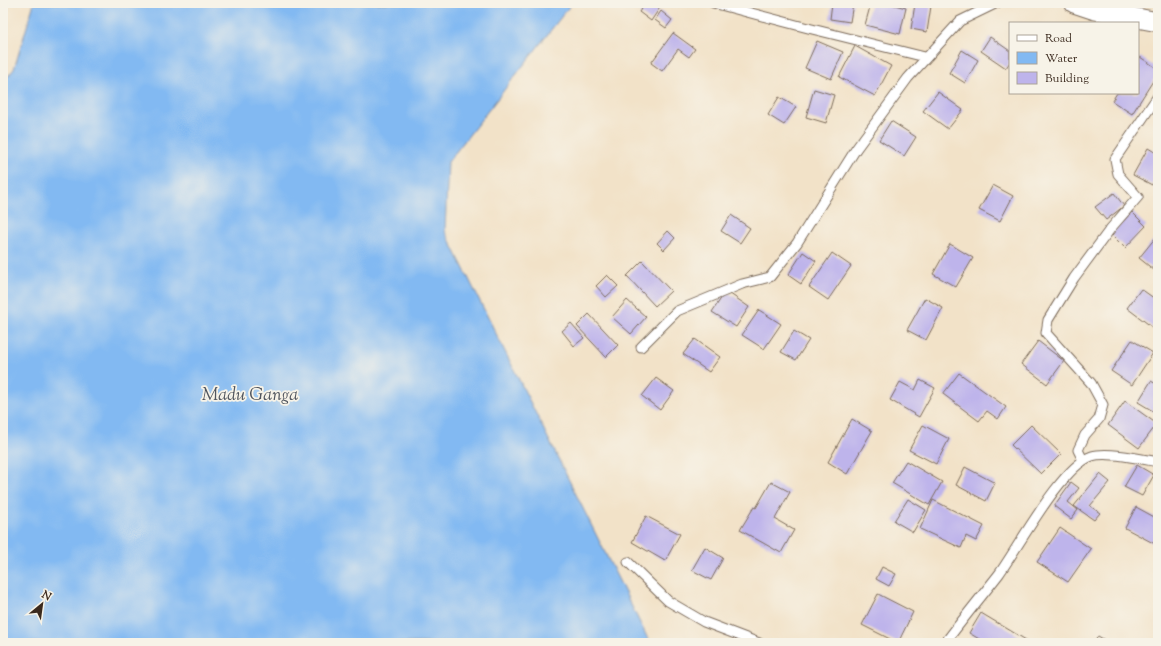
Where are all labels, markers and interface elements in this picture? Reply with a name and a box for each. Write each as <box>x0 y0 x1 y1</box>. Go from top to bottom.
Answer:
legend <box>1009 22 1139 94</box>
text: Road <box>1045 30 1072 48</box>
text: Water <box>1045 50 1078 68</box>
text: Building <box>1045 70 1089 88</box>
water label: Madu Ganga <box>202 383 298 409</box>
north arrow <box>22 584 62 624</box>
text: N <box>38 587 54 605</box>

